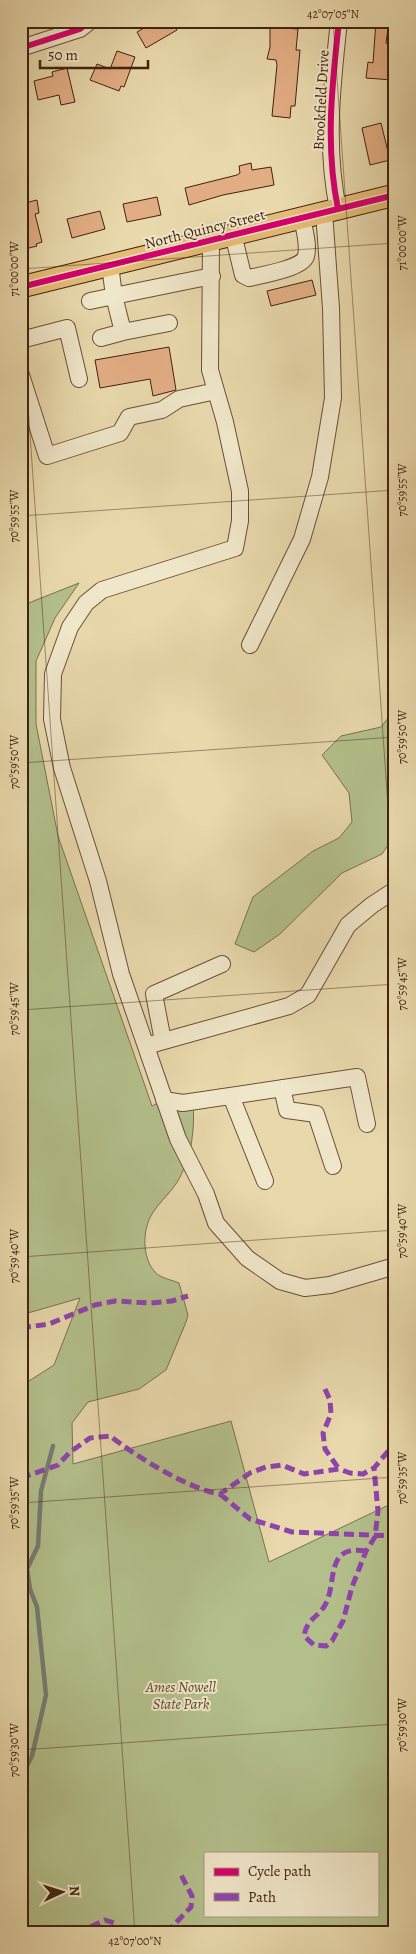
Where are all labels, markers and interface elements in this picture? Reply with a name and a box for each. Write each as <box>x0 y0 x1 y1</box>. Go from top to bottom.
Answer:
text: 42°07'05"N <box>307 6 359 22</box>
scale bar <box>40 38 148 70</box>
text: 50 m <box>48 45 78 65</box>
street label: Brookfield Drive <box>308 49 334 151</box>
street label: North Quincy Street <box>143 204 267 254</box>
text: 71°00'00"W <box>394 215 410 271</box>
text: 71°00'00"W <box>6 241 22 297</box>
text: 70°59'55"W <box>394 463 410 516</box>
text: 70°59'55"W <box>6 489 22 542</box>
text: 70°59'50"W <box>394 709 410 764</box>
text: 70°59'50"W <box>6 734 22 789</box>
text: 70°59'45"W <box>394 957 410 1011</box>
text: 70°59'45"W <box>6 982 22 1036</box>
text: 70°59'40"W <box>394 1203 410 1258</box>
text: 70°59'40"W <box>6 1228 22 1283</box>
text: 70°59'35"W <box>394 1451 410 1504</box>
text: 70°59'35"W <box>6 1476 22 1529</box>
park label: Ames Nowell State Park <box>145 1677 216 1714</box>
text: 70°59'30"W <box>394 1697 410 1752</box>
text: 70°59'30"W <box>6 1722 22 1777</box>
legend <box>204 1852 378 1916</box>
text: Cycle path <box>248 1861 311 1881</box>
north arrow <box>38 1866 88 1916</box>
text: N <box>65 1885 84 1897</box>
text: Path <box>248 1887 276 1907</box>
text: 42°07'00"N <box>108 1933 162 1949</box>

